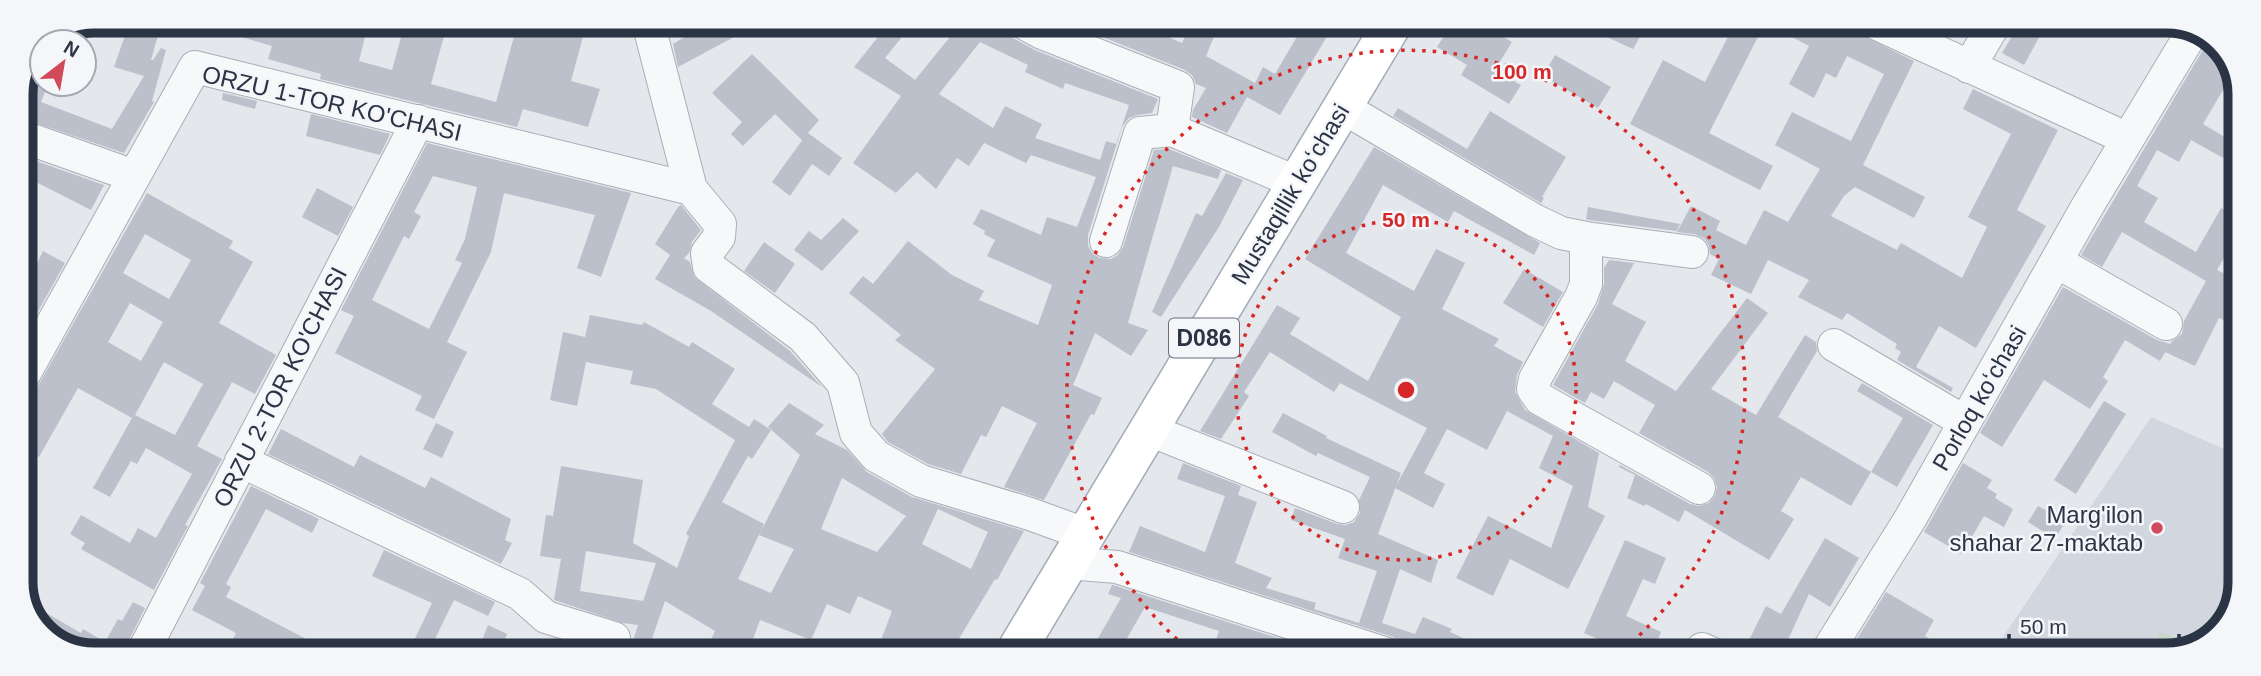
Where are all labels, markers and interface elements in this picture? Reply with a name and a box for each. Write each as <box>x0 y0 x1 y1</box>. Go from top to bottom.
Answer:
north arrow <box>28 28 98 98</box>
text: N <box>60 36 83 61</box>
street label: ORZU 1-TOR KO'CHASI <box>200 60 464 146</box>
text: 100 m <box>1492 60 1552 83</box>
street label: Mustaqillik koʻchasi <box>1226 99 1354 289</box>
text: 50 m <box>1382 208 1430 231</box>
street label: ORZU 2-TOR KO'CHASI <box>208 263 352 511</box>
road number: D086 <box>1169 318 1239 358</box>
street label: Porloq koʻchasi <box>1927 321 2031 475</box>
centre of rings <box>1394 378 1418 402</box>
place label: Marg'ilon shahar 27-maktab <box>1950 501 2143 556</box>
marker: Marg'ilon shahar 27-maktab <box>2149 520 2165 536</box>
scale bar <box>2009 602 2179 646</box>
text: 50 m <box>2020 615 2067 638</box>

